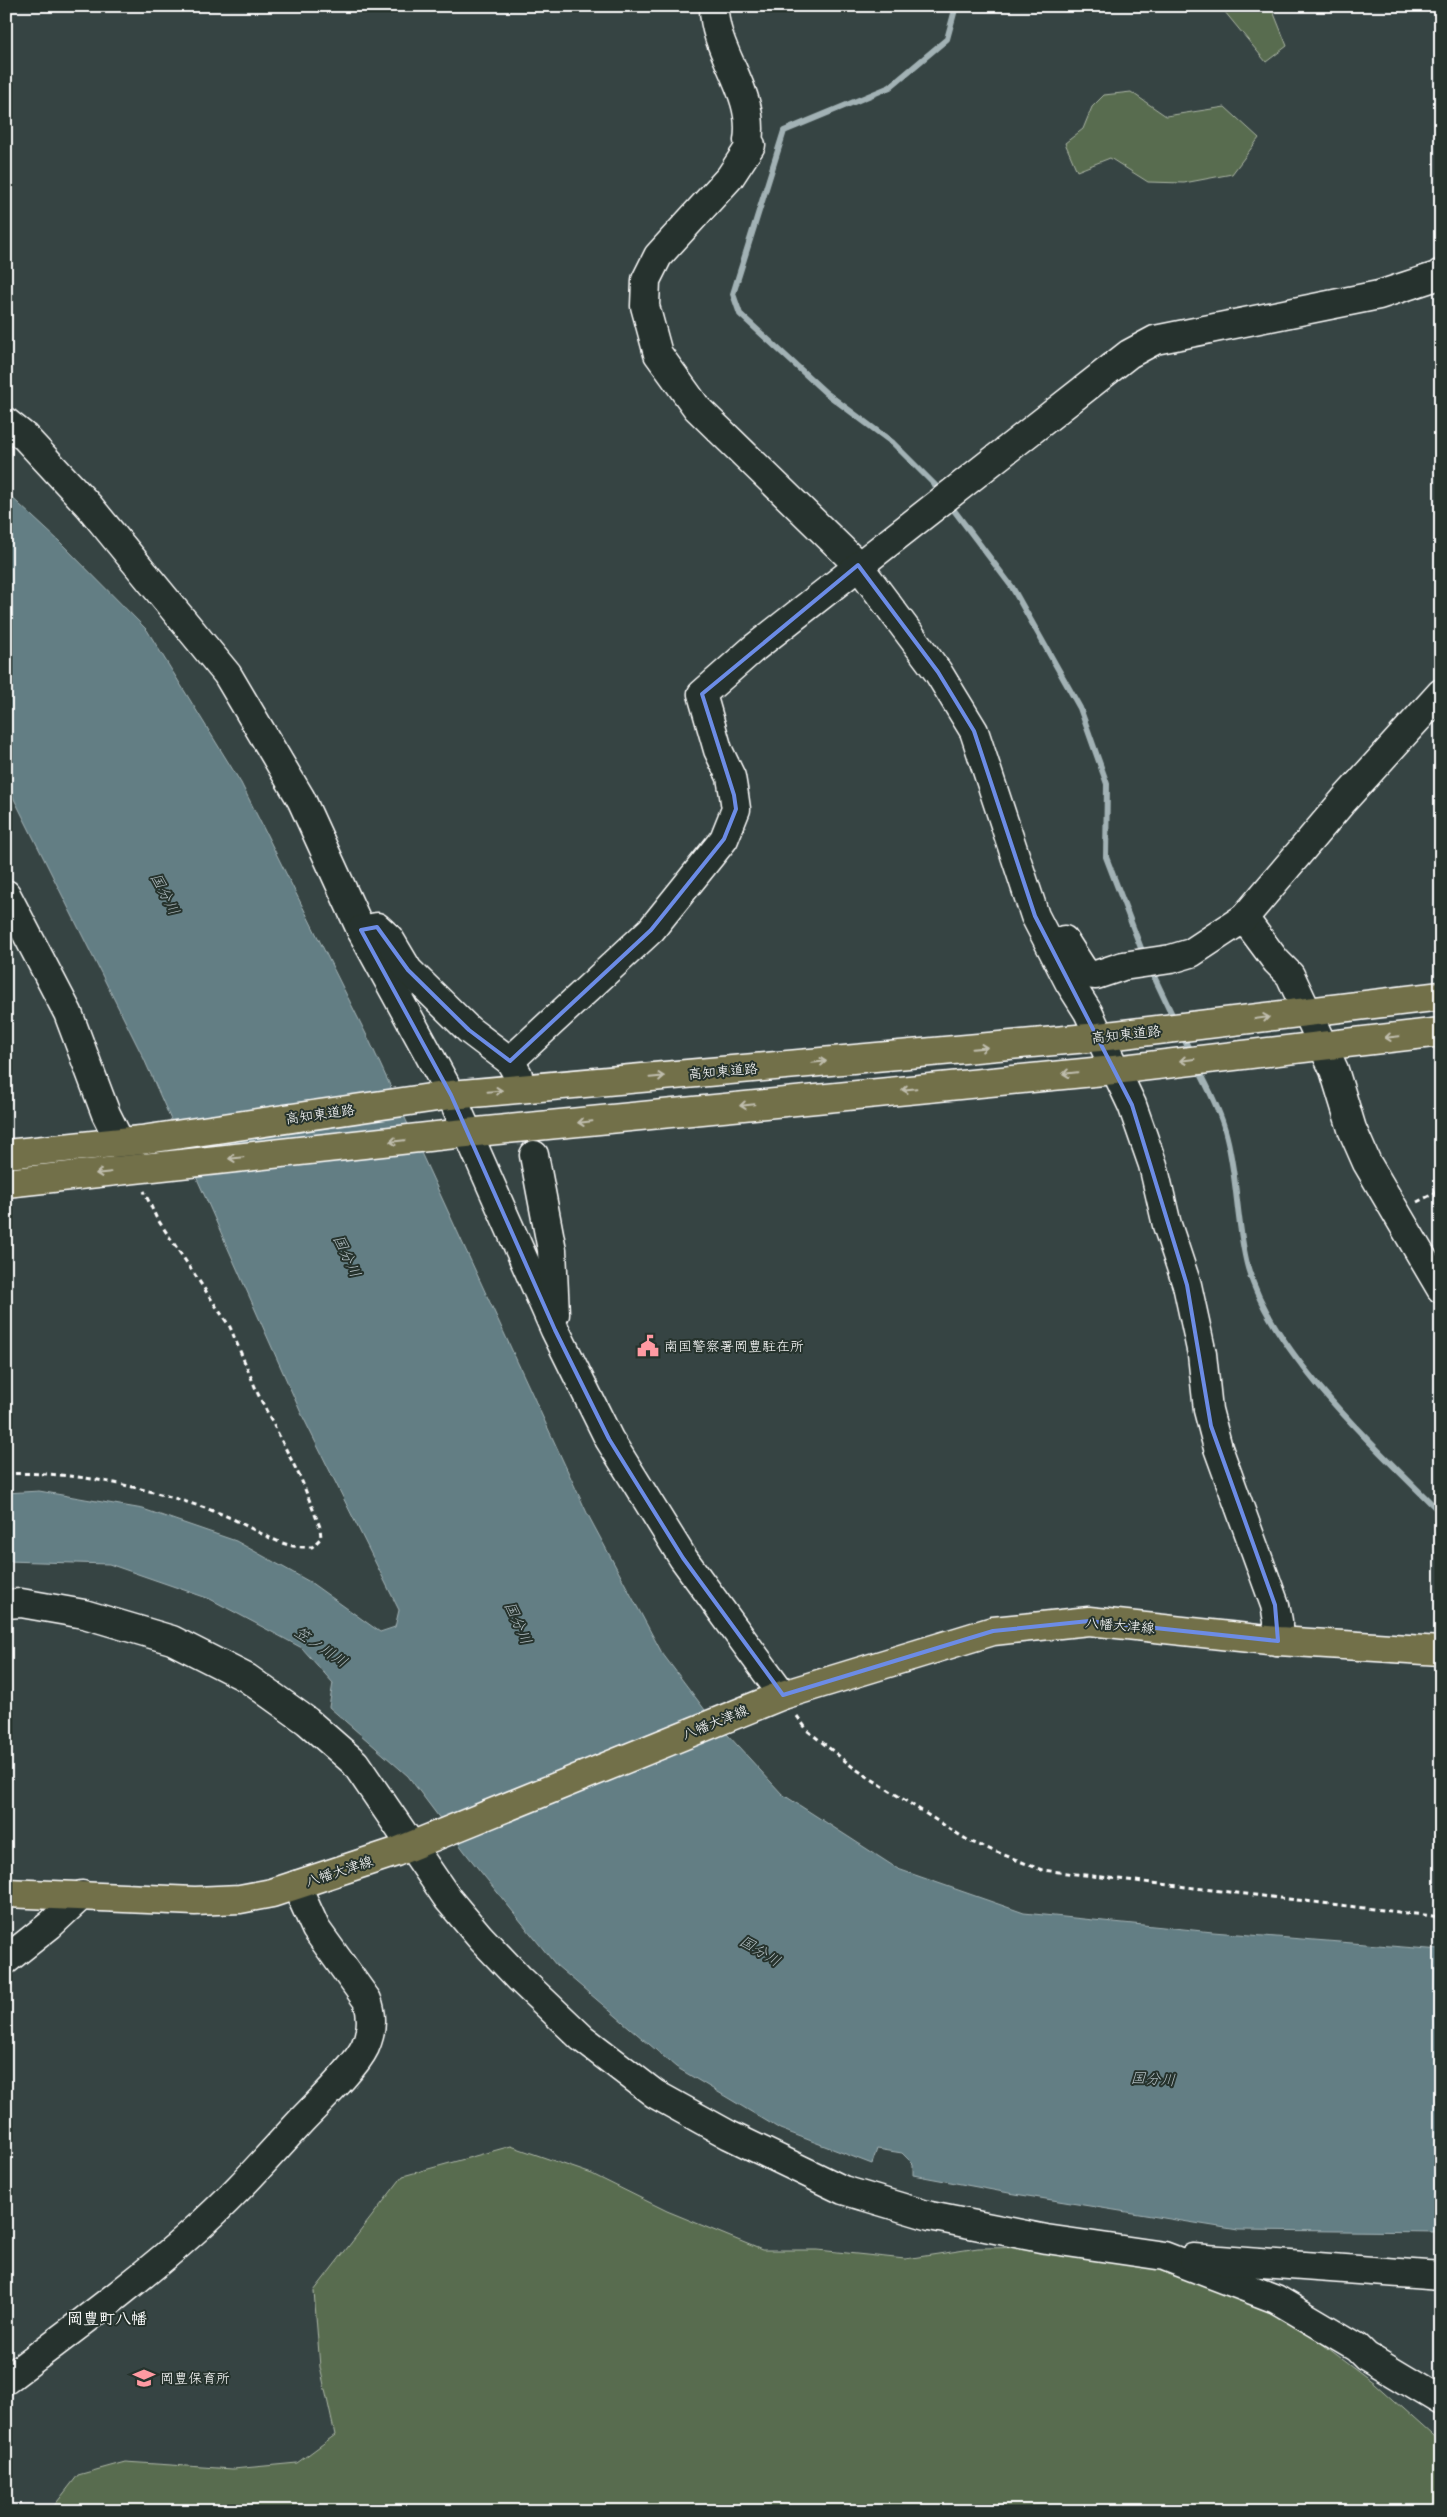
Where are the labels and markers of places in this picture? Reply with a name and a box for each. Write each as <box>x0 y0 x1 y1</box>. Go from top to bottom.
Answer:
public building icon: 南国警察署岡豊駐在所 <box>635 1333 661 1359</box>
place label: 南国警察署岡豊駐在所 <box>664 1337 804 1355</box>
school or university icon: 岡豊保育所 <box>131 2365 157 2391</box>
place label: 岡豊保育所 <box>160 2369 230 2387</box>

